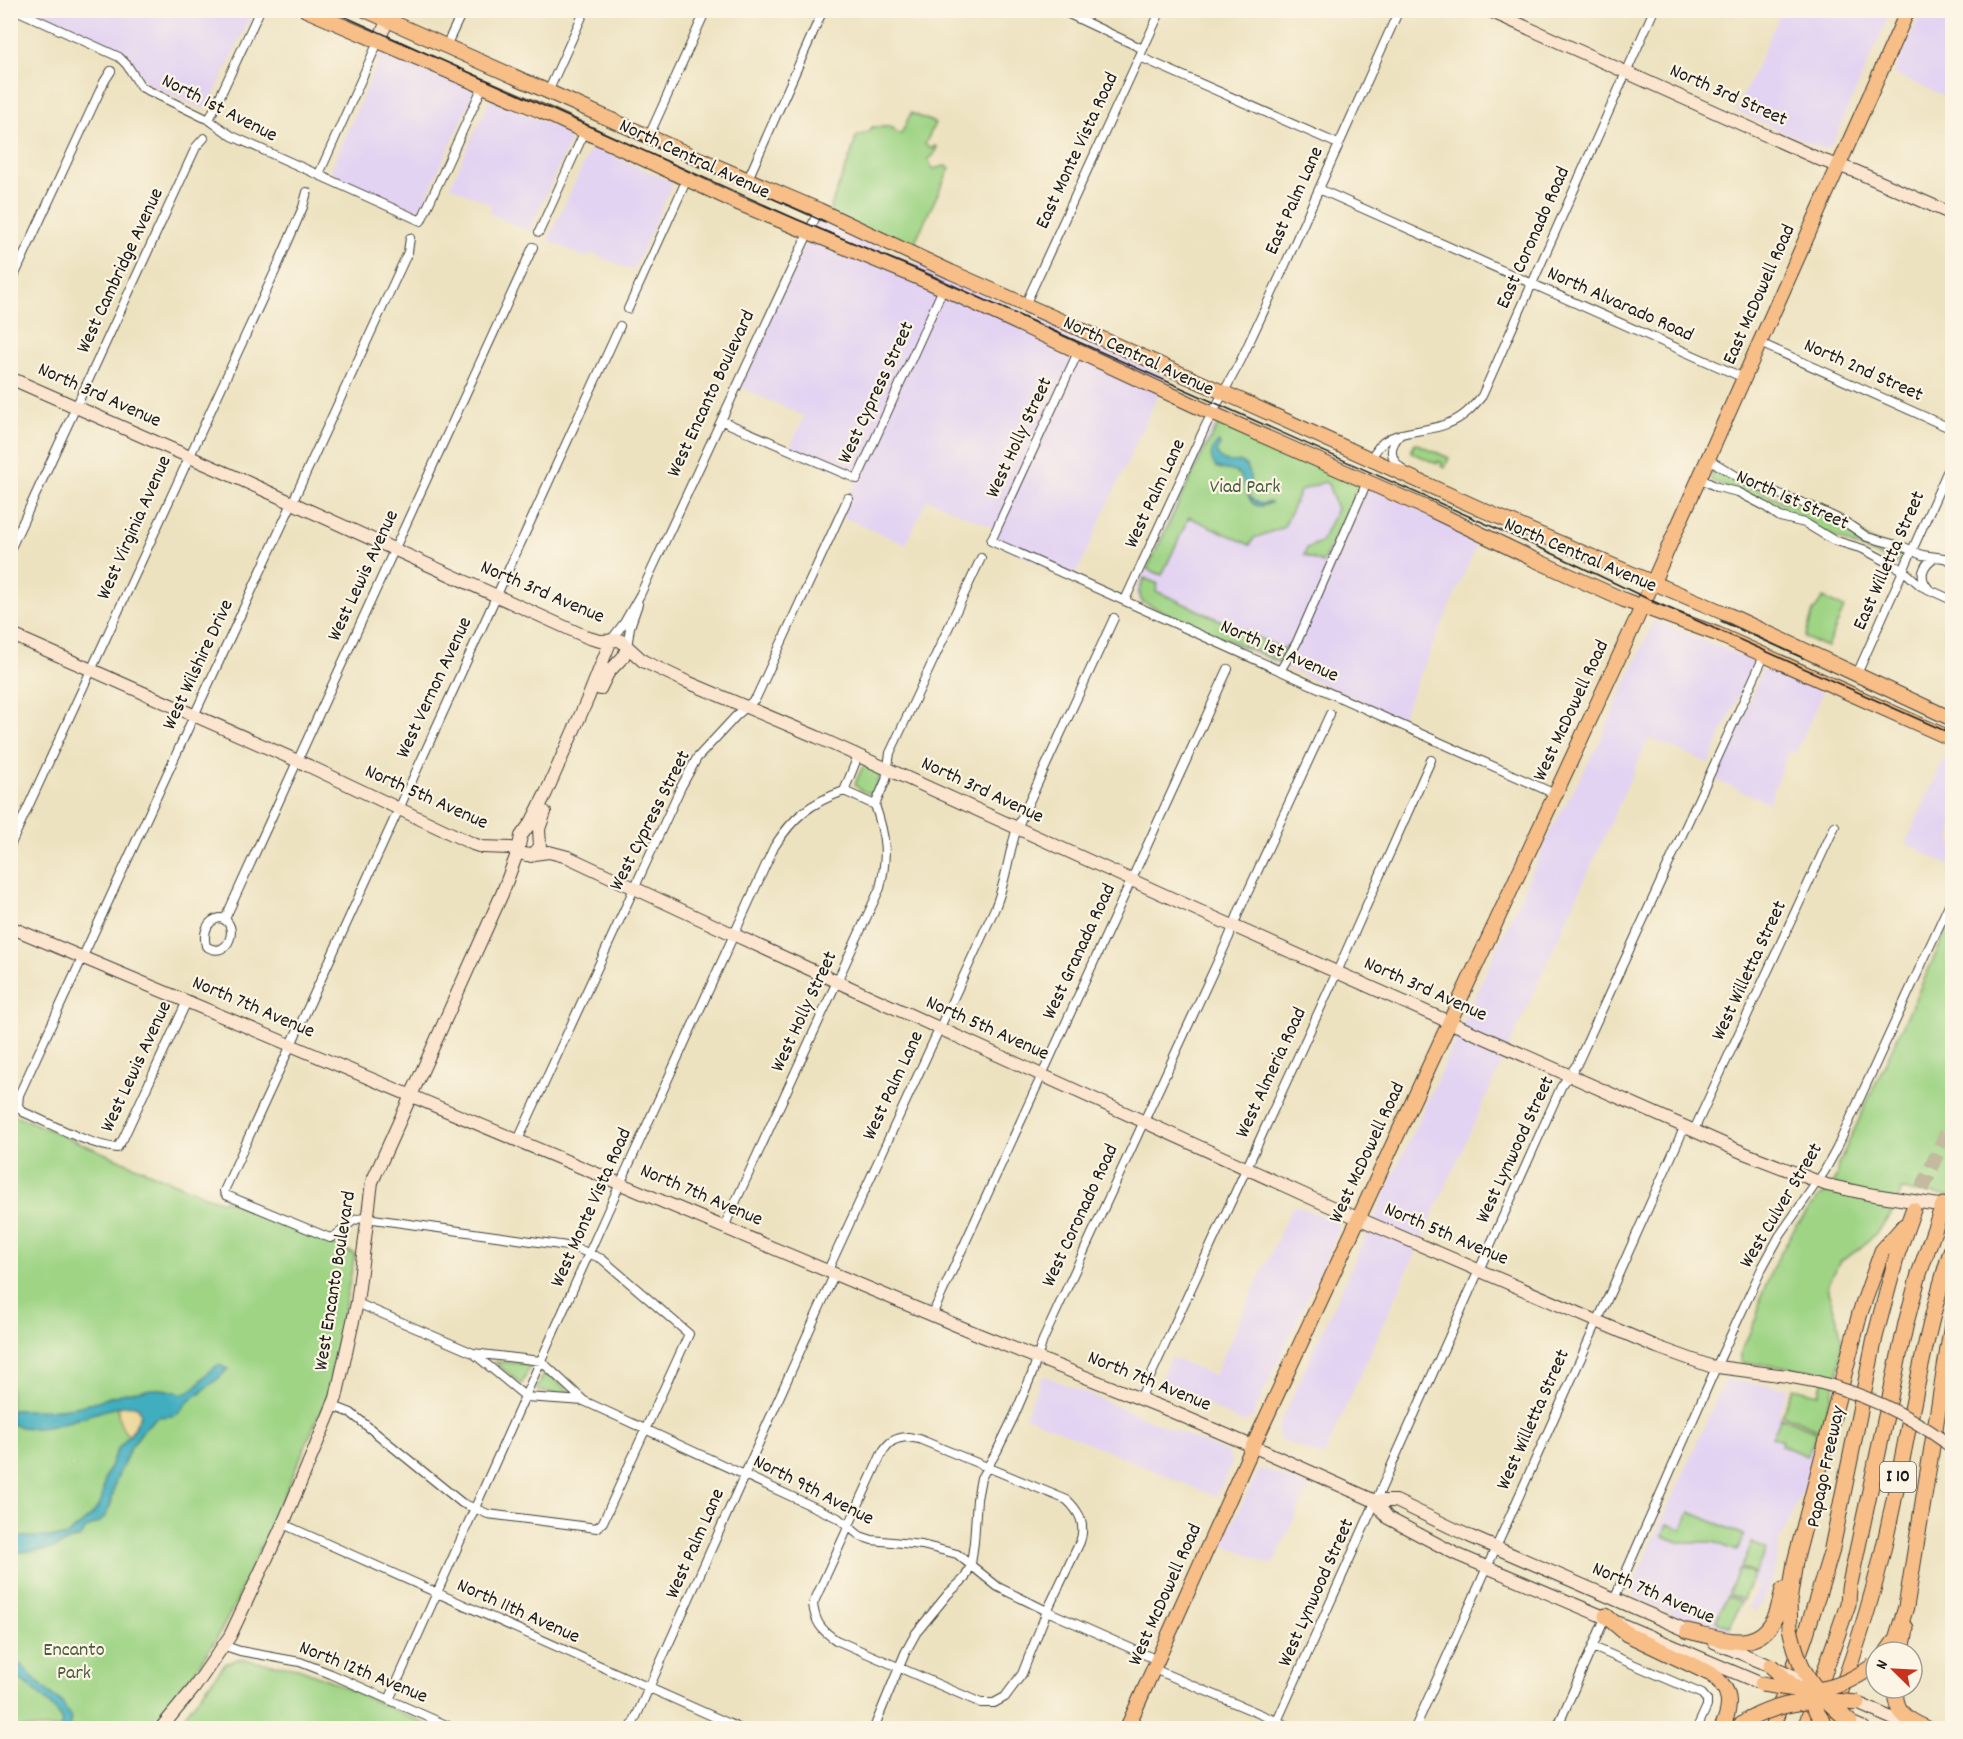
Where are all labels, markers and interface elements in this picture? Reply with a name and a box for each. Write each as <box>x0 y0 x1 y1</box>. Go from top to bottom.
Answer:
street label: North 3rd Street <box>1665 58 1791 134</box>
street label: North 1st Avenue <box>156 68 282 150</box>
street label: East Monte Vista Road <box>1029 68 1127 234</box>
street label: North Central Avenue <box>614 113 774 207</box>
street label: East Palm Lane <box>1259 142 1331 260</box>
street label: East Coronado Road <box>1490 162 1578 314</box>
street label: West Cambridge Avenue <box>70 183 172 358</box>
street label: East McDowell Road <box>1717 220 1803 370</box>
street label: North Alvarado Road <box>1542 260 1698 350</box>
street label: West Encanto Boulevard <box>661 306 763 482</box>
street label: North Central Avenue <box>1058 310 1218 404</box>
street label: West Cypress Street <box>832 317 922 469</box>
street label: North 2nd Street <box>1799 332 1927 410</box>
street label: North 3rd Avenue <box>33 356 165 436</box>
street label: West Holly Street <box>980 373 1060 503</box>
street label: West Palm Lane <box>1118 435 1194 553</box>
street label: West Virginia Avenue <box>91 451 179 605</box>
street label: North 1st Street <box>1731 464 1853 538</box>
park label: Viad Park <box>1210 474 1280 502</box>
street label: East Willetta Street <box>1847 487 1933 635</box>
street label: West Lewis Avenue <box>321 506 407 646</box>
street label: North Central Avenue <box>1499 511 1661 601</box>
street label: North 3rd Avenue <box>476 554 609 632</box>
street label: West Wilshire Drive <box>156 595 242 735</box>
street label: West Vernon Avenue <box>390 612 480 763</box>
street label: North 1st Avenue <box>1215 613 1343 691</box>
street label: West McDowell Road <box>1527 636 1617 786</box>
street label: West Cypress Street <box>604 746 698 896</box>
street label: North 3rd Avenue <box>916 750 1048 832</box>
street label: North 5th Avenue <box>360 758 492 838</box>
street label: West Granada Road <box>1036 880 1124 1024</box>
street label: West Willetta Street <box>1705 896 1795 1046</box>
street label: West Holly Street <box>765 947 845 1077</box>
street label: North 3rd Avenue <box>1359 950 1491 1030</box>
street label: North 7th Avenue <box>187 970 319 1047</box>
street label: North 5th Avenue <box>921 989 1053 1069</box>
street label: West Lewis Avenue <box>94 997 180 1137</box>
street label: West Almeria Road <box>1229 1003 1315 1143</box>
street label: West Palm Lane <box>856 1027 932 1145</box>
street label: West Lynwood Street <box>1470 1072 1562 1228</box>
street label: West McDowell Road <box>1323 1078 1413 1228</box>
street label: West Monte Vista Road <box>544 1124 640 1292</box>
street label: West Culver Street <box>1734 1138 1830 1274</box>
street label: West Coronado Road <box>1036 1140 1126 1292</box>
street label: North 7th Avenue <box>635 1158 767 1235</box>
street label: West Encanto Boulevard <box>308 1189 364 1373</box>
street label: North 5th Avenue <box>1380 1196 1513 1274</box>
street label: North 7th Avenue <box>1083 1345 1215 1420</box>
street label: West Willetta Street <box>1490 1345 1578 1495</box>
street label: Papago Freeway <box>1800 1403 1854 1530</box>
street label: North 9th Avenue <box>748 1448 878 1534</box>
road number: I 10 <box>1880 1462 1916 1492</box>
street label: West Palm Lane <box>659 1484 733 1604</box>
street label: West Lynwood Street <box>1272 1514 1362 1672</box>
street label: West McDowell Road <box>1122 1519 1210 1671</box>
street label: North 7th Avenue <box>1587 1556 1719 1633</box>
street label: North 11th Avenue <box>452 1572 584 1652</box>
street label: North 12th Avenue <box>295 1634 432 1712</box>
park label: Encanto Park <box>43 1637 105 1688</box>
north arrow <box>1864 1640 1924 1700</box>
text: N <box>1870 1657 1895 1673</box>

